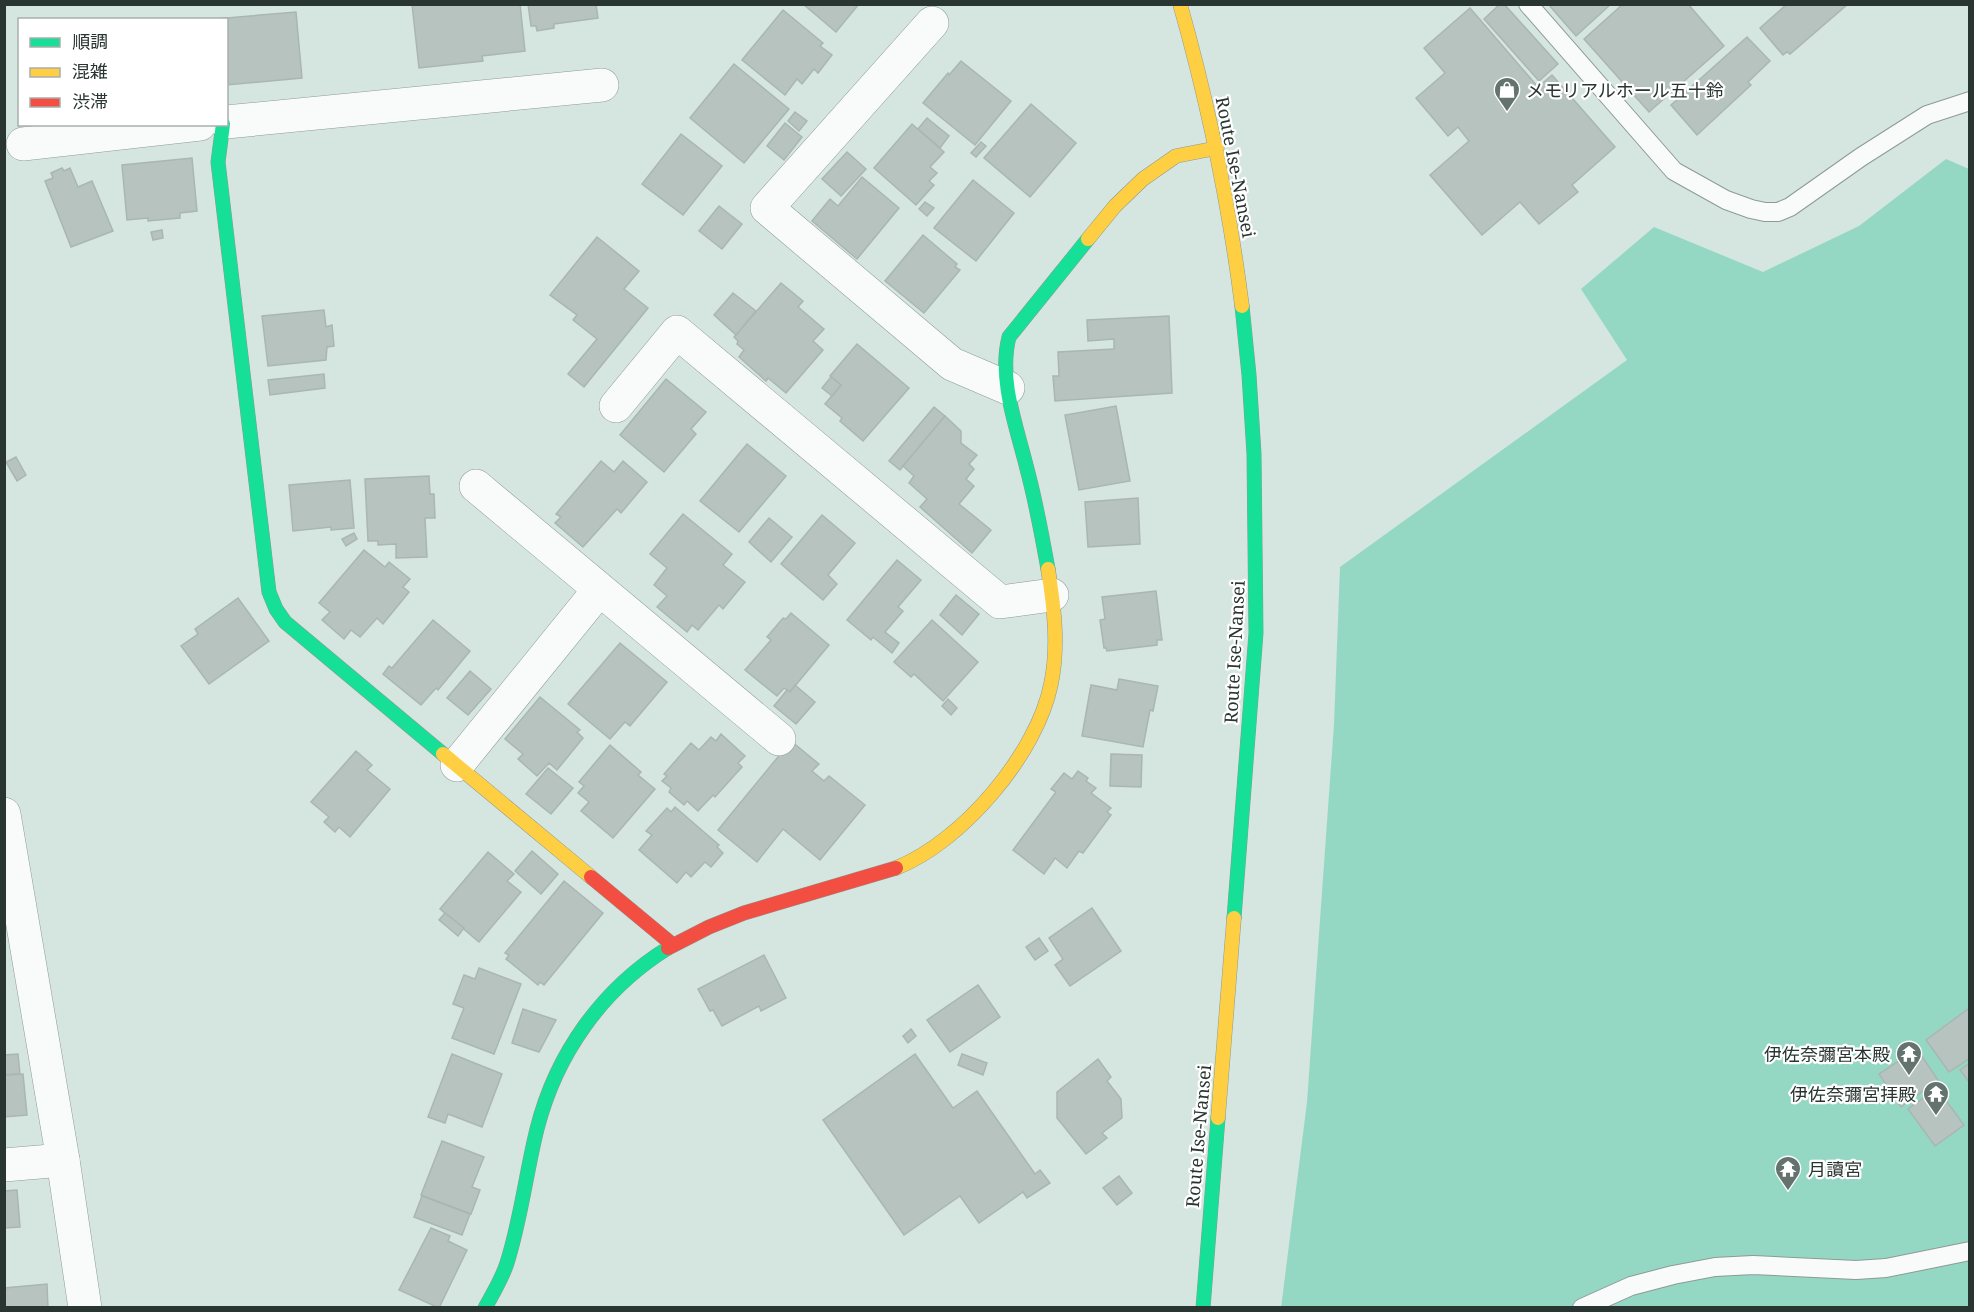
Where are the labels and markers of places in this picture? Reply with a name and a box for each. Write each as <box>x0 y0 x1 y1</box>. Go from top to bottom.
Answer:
shop icon: メモリアルホール五十鈴 <box>1492 75 1522 113</box>
place label: メモリアルホール五十鈴 <box>1526 78 1724 102</box>
temple icon: 伊佐奈彌宮本殿 <box>1894 1039 1924 1077</box>
place label: 伊佐奈彌宮本殿 <box>1764 1042 1890 1066</box>
temple icon: 伊佐奈彌宮拝殿 <box>1921 1079 1951 1117</box>
place label: 伊佐奈彌宮拝殿 <box>1790 1082 1916 1106</box>
temple icon: 月讀宮 <box>1773 1154 1803 1192</box>
place label: 月讀宮 <box>1808 1157 1862 1181</box>

